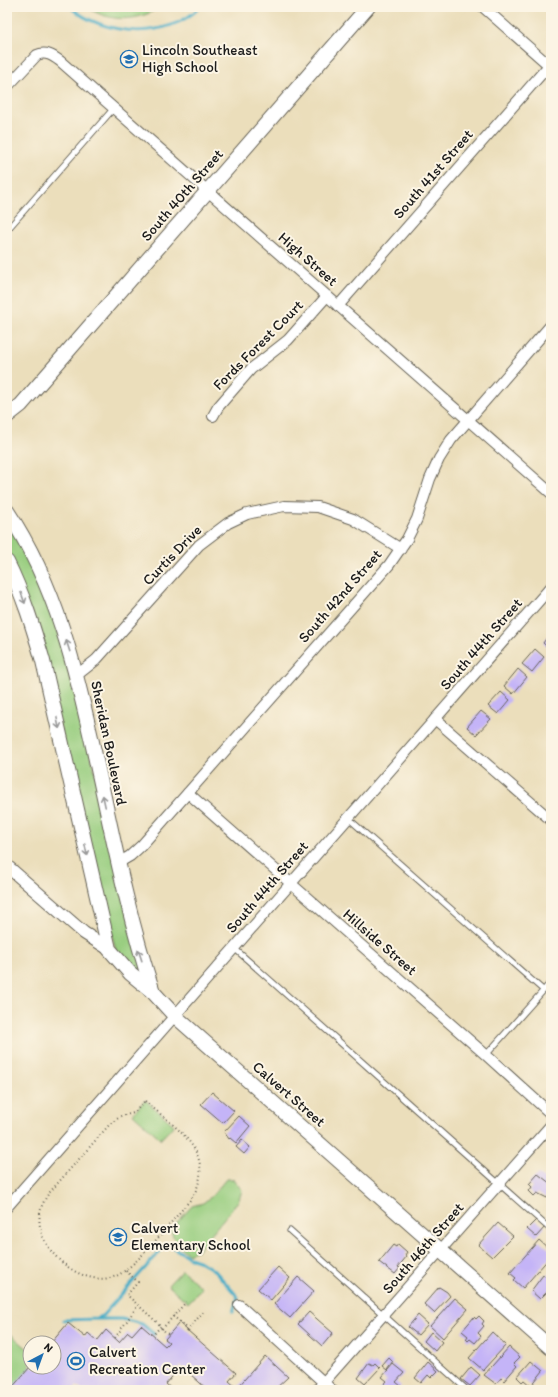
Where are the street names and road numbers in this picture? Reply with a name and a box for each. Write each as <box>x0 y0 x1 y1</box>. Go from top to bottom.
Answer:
street label: South 41st Street <box>389 125 477 222</box>
street label: South 40th Street <box>137 145 227 245</box>
street label: High Street <box>275 228 342 290</box>
street label: Fords Forest Court <box>209 296 307 394</box>
street label: Curtis Drive <box>139 521 205 589</box>
street label: South 42nd Street <box>295 545 386 646</box>
street label: South 44th Street <box>436 594 526 694</box>
street label: Sheridan Boulevard <box>87 679 131 807</box>
street label: South 44th Street <box>222 837 312 937</box>
street label: Hillside Street <box>339 905 421 979</box>
street label: Calvert Street <box>249 1057 329 1131</box>
street label: South 46th Street <box>379 1198 468 1297</box>

